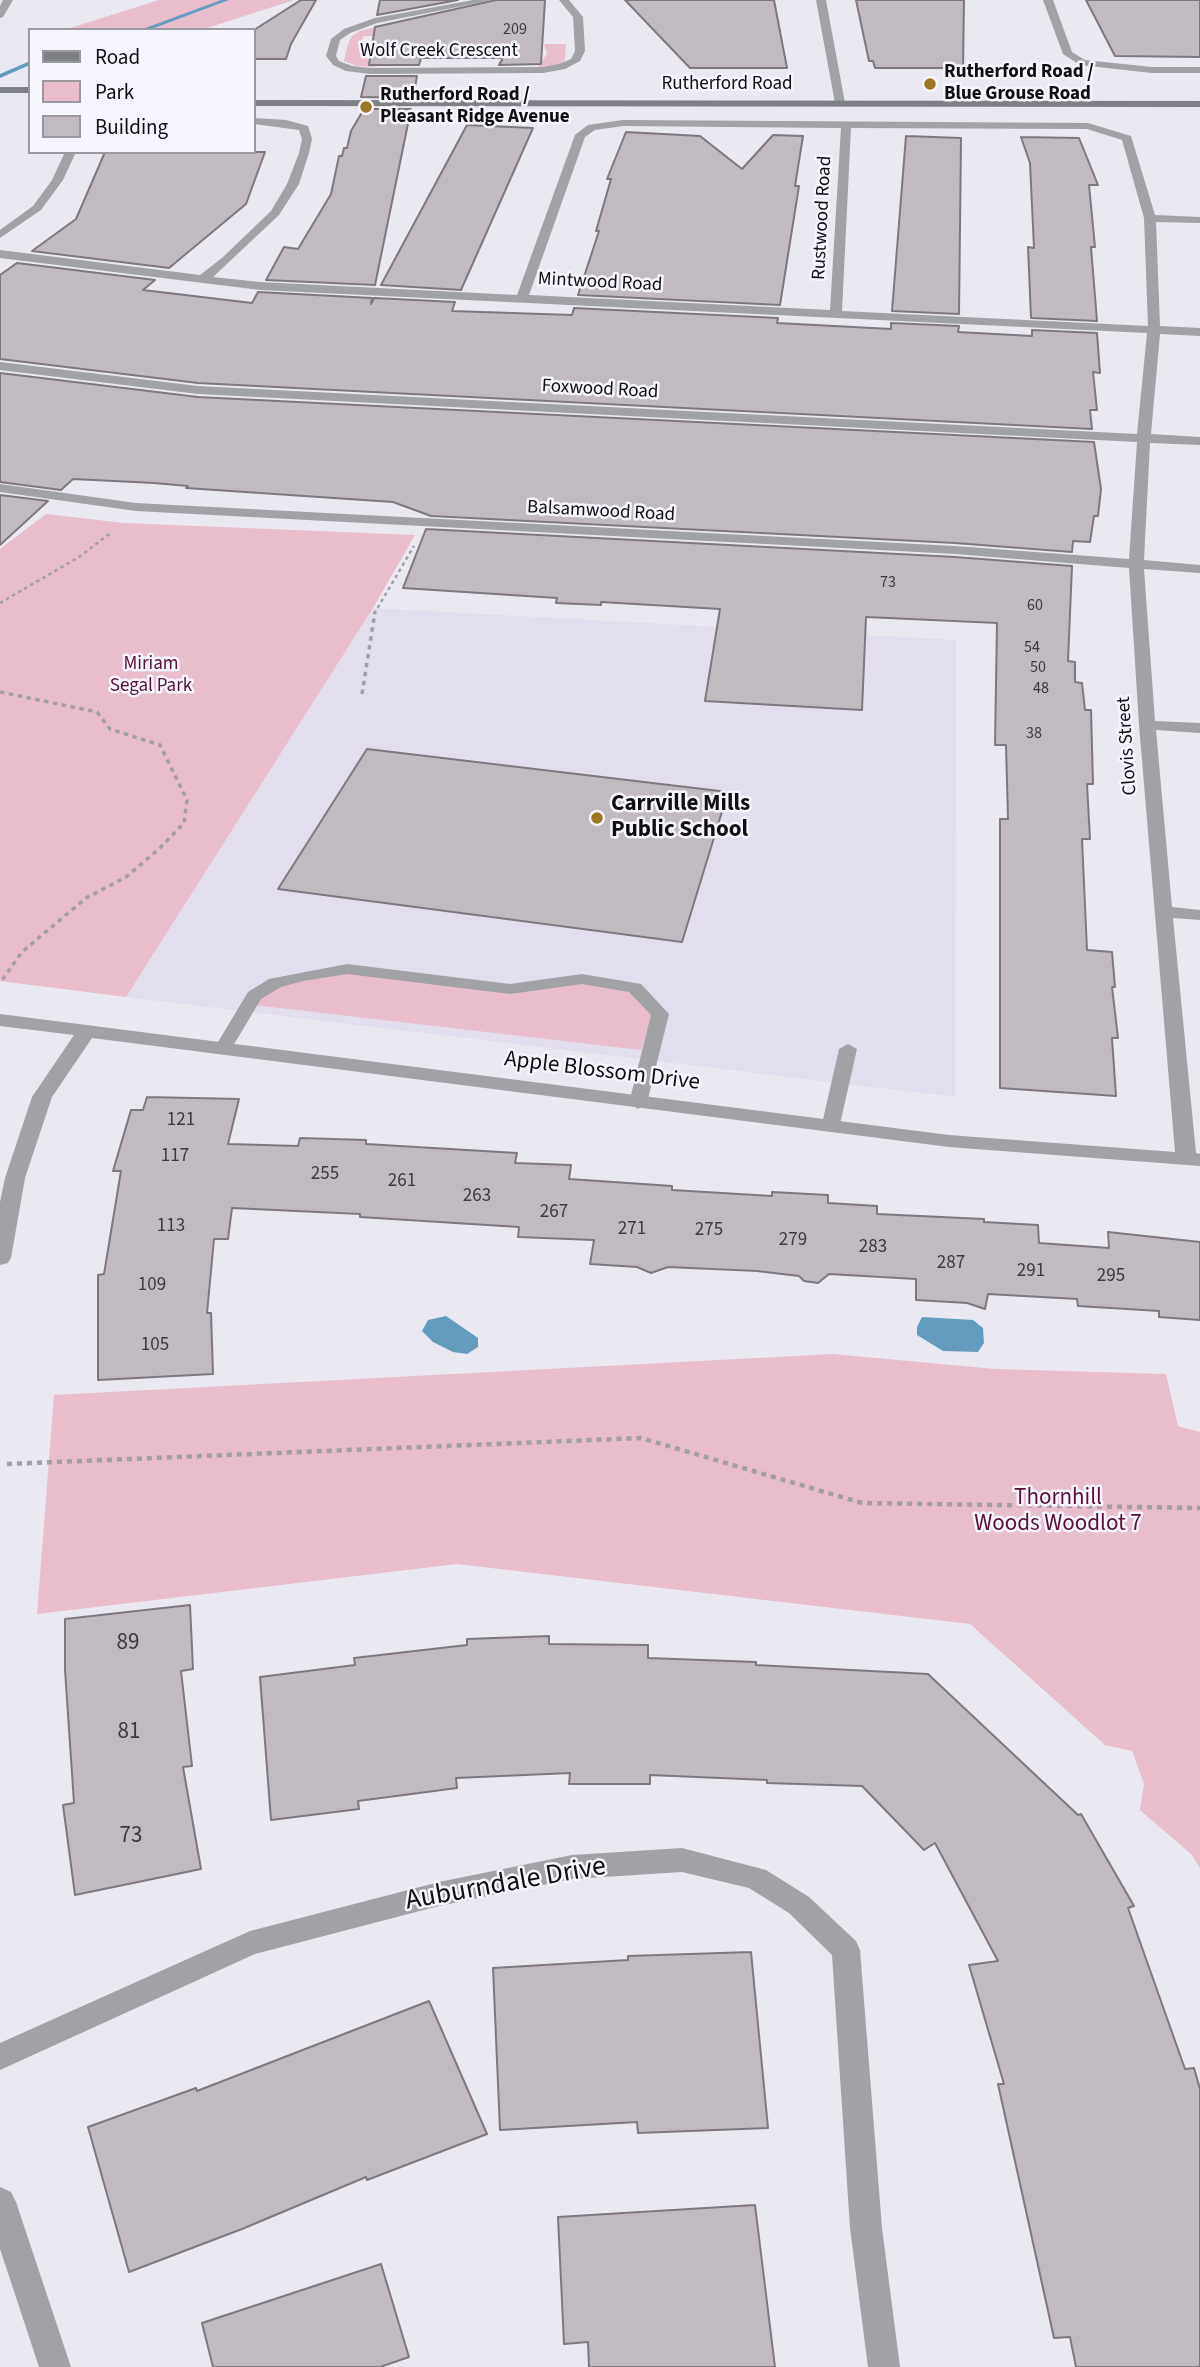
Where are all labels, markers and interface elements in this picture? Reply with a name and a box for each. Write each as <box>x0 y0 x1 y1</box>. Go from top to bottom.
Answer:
house number: 209 <box>503 20 527 40</box>
legend <box>28 28 256 154</box>
street label: Wolf Creek Crescent <box>360 41 518 63</box>
text: Road <box>95 42 140 72</box>
place label: Rutherford Road / Blue Grouse Road <box>944 62 1094 106</box>
street label: Rutherford Road <box>661 74 793 96</box>
marker: Rutherford Road / Blue Grouse Road <box>922 76 938 92</box>
text: Park <box>95 77 134 107</box>
place label: Rutherford Road / Pleasant Ridge Avenue <box>380 85 570 129</box>
marker: Rutherford Road / Pleasant Ridge Avenue <box>358 99 374 115</box>
text: Building <box>95 112 168 142</box>
street label: Rustwood Road <box>808 155 838 281</box>
street label: Mintwood Road <box>537 268 663 298</box>
street label: Foxwood Road <box>541 376 659 404</box>
street label: Balsamwood Road <box>526 497 676 527</box>
house number: 73 <box>880 573 896 593</box>
house number: 60 <box>1027 596 1043 616</box>
house number: 54 <box>1024 638 1040 658</box>
park label: Miriam Segal Park <box>110 654 192 698</box>
house number: 50 <box>1030 658 1046 678</box>
house number: 48 <box>1033 679 1049 699</box>
street label: Clovis Street <box>1113 696 1143 796</box>
house number: 38 <box>1026 724 1042 744</box>
place label: Carrville Mills Public School <box>611 791 750 845</box>
marker: Carrville Mills Public School <box>589 810 605 826</box>
street label: Apple Blossom Drive <box>503 1046 701 1098</box>
house number: 121 <box>167 1110 195 1132</box>
house number: 117 <box>161 1146 189 1168</box>
house number: 255 <box>311 1164 339 1186</box>
house number: 261 <box>388 1171 416 1193</box>
house number: 263 <box>463 1186 491 1208</box>
house number: 267 <box>540 1202 568 1224</box>
house number: 113 <box>157 1216 185 1238</box>
house number: 271 <box>618 1219 646 1241</box>
house number: 275 <box>695 1220 723 1242</box>
house number: 279 <box>779 1230 807 1252</box>
house number: 283 <box>859 1237 887 1259</box>
house number: 287 <box>937 1253 965 1275</box>
house number: 291 <box>1017 1261 1045 1283</box>
house number: 295 <box>1097 1266 1125 1288</box>
house number: 109 <box>138 1275 166 1297</box>
house number: 105 <box>141 1335 169 1357</box>
park label: Thornhill Woods Woodlot 7 <box>974 1485 1142 1539</box>
house number: 89 <box>117 1630 139 1658</box>
house number: 81 <box>118 1719 140 1747</box>
house number: 73 <box>120 1823 142 1851</box>
street label: Auburndale Drive <box>403 1851 609 1919</box>

